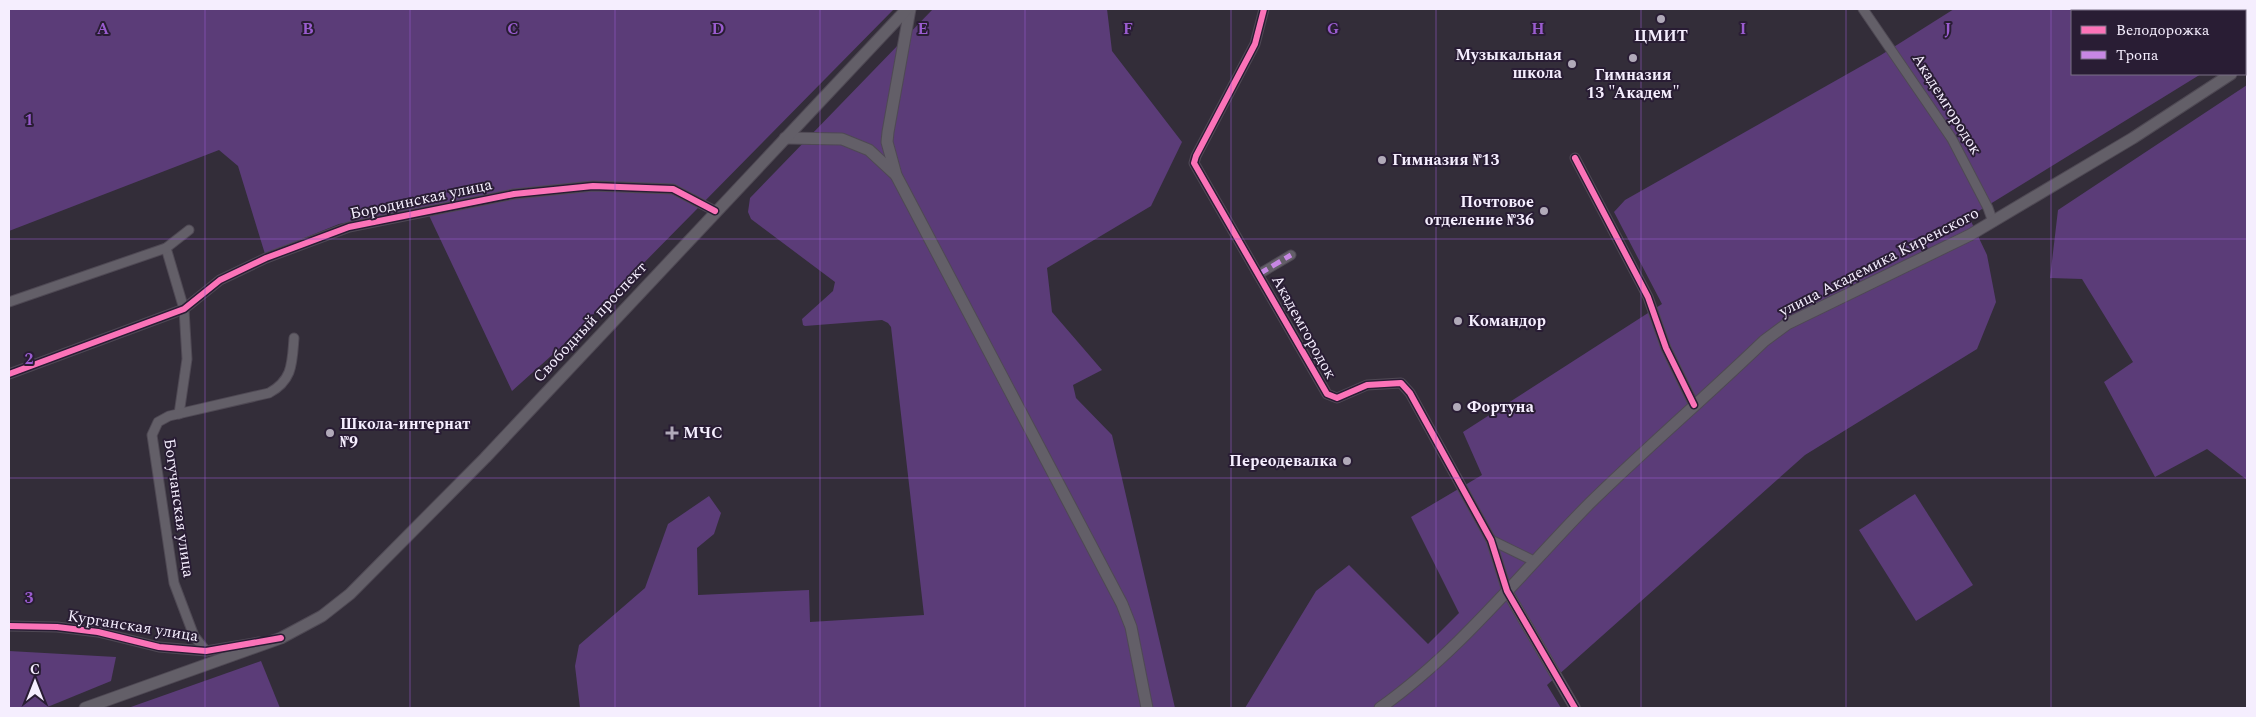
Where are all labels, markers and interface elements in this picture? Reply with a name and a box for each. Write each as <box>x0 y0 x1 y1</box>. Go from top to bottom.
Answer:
legend <box>2071 10 2246 75</box>
marker: ЦМИТ <box>1655 13 1667 25</box>
text: A <box>97 17 110 41</box>
text: B <box>302 17 314 41</box>
text: C <box>507 17 519 41</box>
text: D <box>712 17 725 41</box>
text: E <box>918 17 928 41</box>
text: F <box>1123 17 1133 41</box>
text: G <box>1327 17 1339 41</box>
text: H <box>1531 17 1545 41</box>
text: I <box>1740 17 1746 41</box>
text: J <box>1945 17 1952 41</box>
text: Велодорожка <box>2116 19 2210 42</box>
place label: ЦМИТ <box>1634 24 1688 48</box>
place label: Музыкальная школа <box>1455 43 1563 85</box>
text: Тропа <box>2116 44 2159 67</box>
street label: Академгородок <box>1906 48 1988 160</box>
marker: Гимназия 13 "Академ" <box>1627 52 1639 64</box>
marker: Музыкальная школа <box>1566 58 1578 70</box>
place label: Гимназия 13 "Академ" <box>1586 63 1680 105</box>
text: 1 <box>25 108 33 132</box>
place label: Гимназия №13 <box>1392 148 1500 172</box>
marker: Гимназия №13 <box>1376 154 1388 166</box>
street label: Бородинская улица <box>348 172 494 226</box>
place label: Почтовое отделение №36 <box>1425 190 1534 232</box>
street label: улица Академика Киренского <box>1774 201 1983 323</box>
marker: Почтовое отделение №36 <box>1538 205 1550 217</box>
street label: Свободный проспект <box>527 256 653 388</box>
street label: Академгородок <box>1265 270 1343 384</box>
place label: Командор <box>1468 309 1546 333</box>
marker: Командор <box>1452 315 1464 327</box>
text: 2 <box>25 347 34 371</box>
place label: Фортуна <box>1467 395 1535 419</box>
marker: Фортуна <box>1451 401 1463 413</box>
place label: Школа-интернат №9 <box>340 412 470 454</box>
place label: МЧС <box>683 421 723 445</box>
marker: МЧС <box>665 426 679 440</box>
marker: Школа-интернат №9 <box>324 427 336 439</box>
street label: Богучанская улица <box>157 437 201 579</box>
place label: Переодевалка <box>1229 449 1338 473</box>
marker: Переодевалка <box>1341 455 1353 467</box>
text: 3 <box>25 586 34 610</box>
street label: Курганская улица <box>66 604 200 648</box>
north arrow <box>10 657 60 707</box>
text: С <box>30 659 40 680</box>

